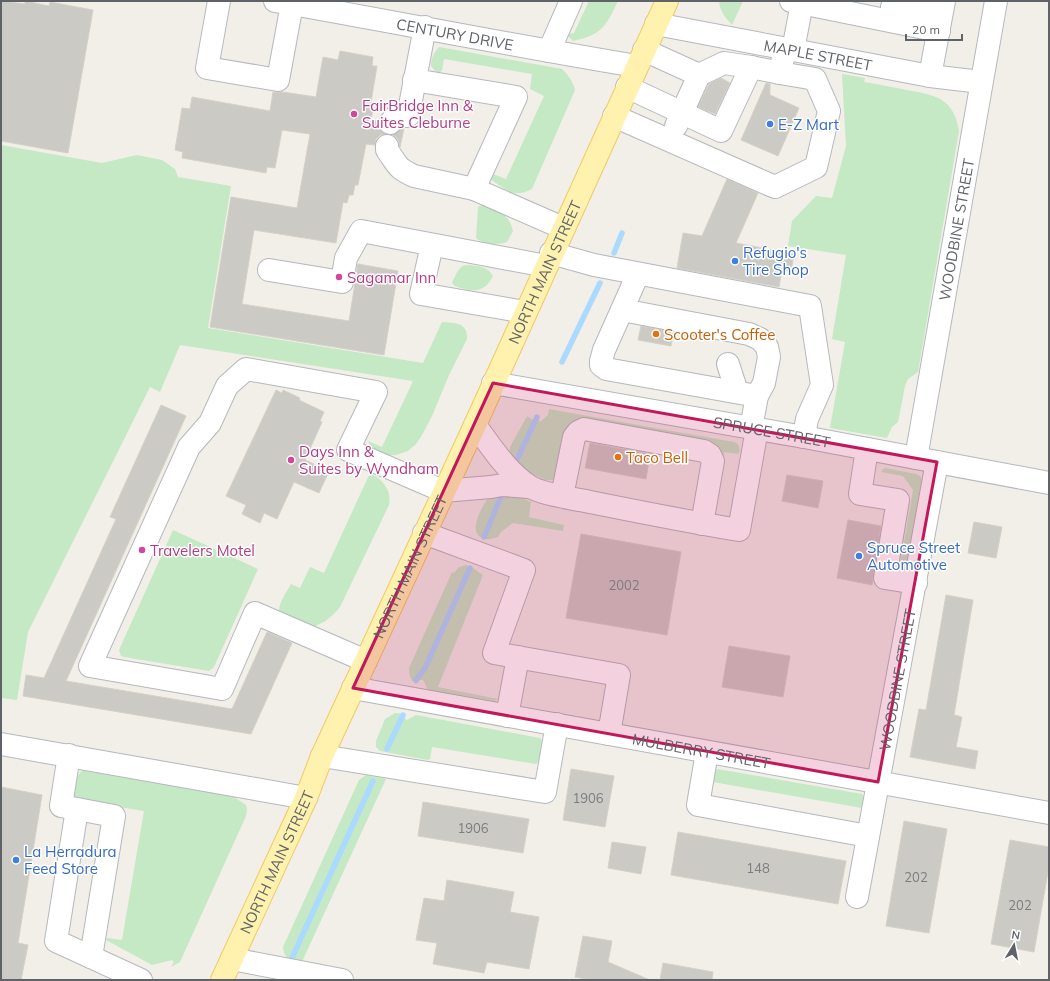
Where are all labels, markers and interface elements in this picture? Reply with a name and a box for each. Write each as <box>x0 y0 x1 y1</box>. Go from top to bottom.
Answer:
street label: CENTURY DRIVE <box>395 14 515 54</box>
scale bar <box>906 16 962 42</box>
text: 20 m <box>912 22 940 37</box>
street label: MAPLE STREET <box>762 35 874 74</box>
place label: FairBridge Inn & Suites Cleburne <box>362 96 474 132</box>
marker: FairBridge Inn & Suites Cleburne <box>349 109 359 119</box>
place label: E-Z Mart <box>778 115 839 134</box>
marker: E-Z Mart <box>765 119 775 129</box>
street label: WOODBINE STREET <box>934 157 978 302</box>
street label: NORTH MAIN STREET <box>504 197 585 347</box>
place label: Refugio's Tire Shop <box>743 243 809 279</box>
marker: Refugio's Tire Shop <box>730 256 740 266</box>
place label: Sagamar Inn <box>347 268 436 287</box>
marker: Sagamar Inn <box>334 272 344 282</box>
place label: Scooter's Coffee <box>664 325 775 344</box>
marker: Scooter's Coffee <box>651 329 661 339</box>
street label: SPRUCE STREET <box>712 412 832 451</box>
place label: Days Inn & Suites by Wyndham <box>299 442 439 478</box>
place label: Taco Bell <box>626 448 688 467</box>
marker: Taco Bell <box>613 452 623 462</box>
marker: Days Inn & Suites by Wyndham <box>286 455 296 465</box>
street label: NORTH MAIN STREET <box>368 492 451 641</box>
place label: Spruce Street Automotive <box>867 538 960 574</box>
place label: Travelers Motel <box>150 541 255 560</box>
marker: Travelers Motel <box>137 545 147 555</box>
marker: Spruce Street Automotive <box>854 551 864 561</box>
house number: 2002 <box>608 577 640 593</box>
street label: WOODBINE STREET <box>875 607 919 752</box>
street label: MULBERRY STREET <box>631 729 772 772</box>
street label: NORTH MAIN STREET <box>235 788 317 937</box>
house number: 1906 <box>572 790 604 806</box>
house number: 1906 <box>457 820 489 836</box>
place label: La Herradura Feed Store <box>24 842 117 878</box>
marker: La Herradura Feed Store <box>11 855 21 865</box>
house number: 148 <box>746 860 770 876</box>
house number: 202 <box>904 869 928 885</box>
house number: 202 <box>1008 897 1032 913</box>
north arrow <box>994 925 1034 965</box>
text: N <box>1010 928 1021 943</box>

